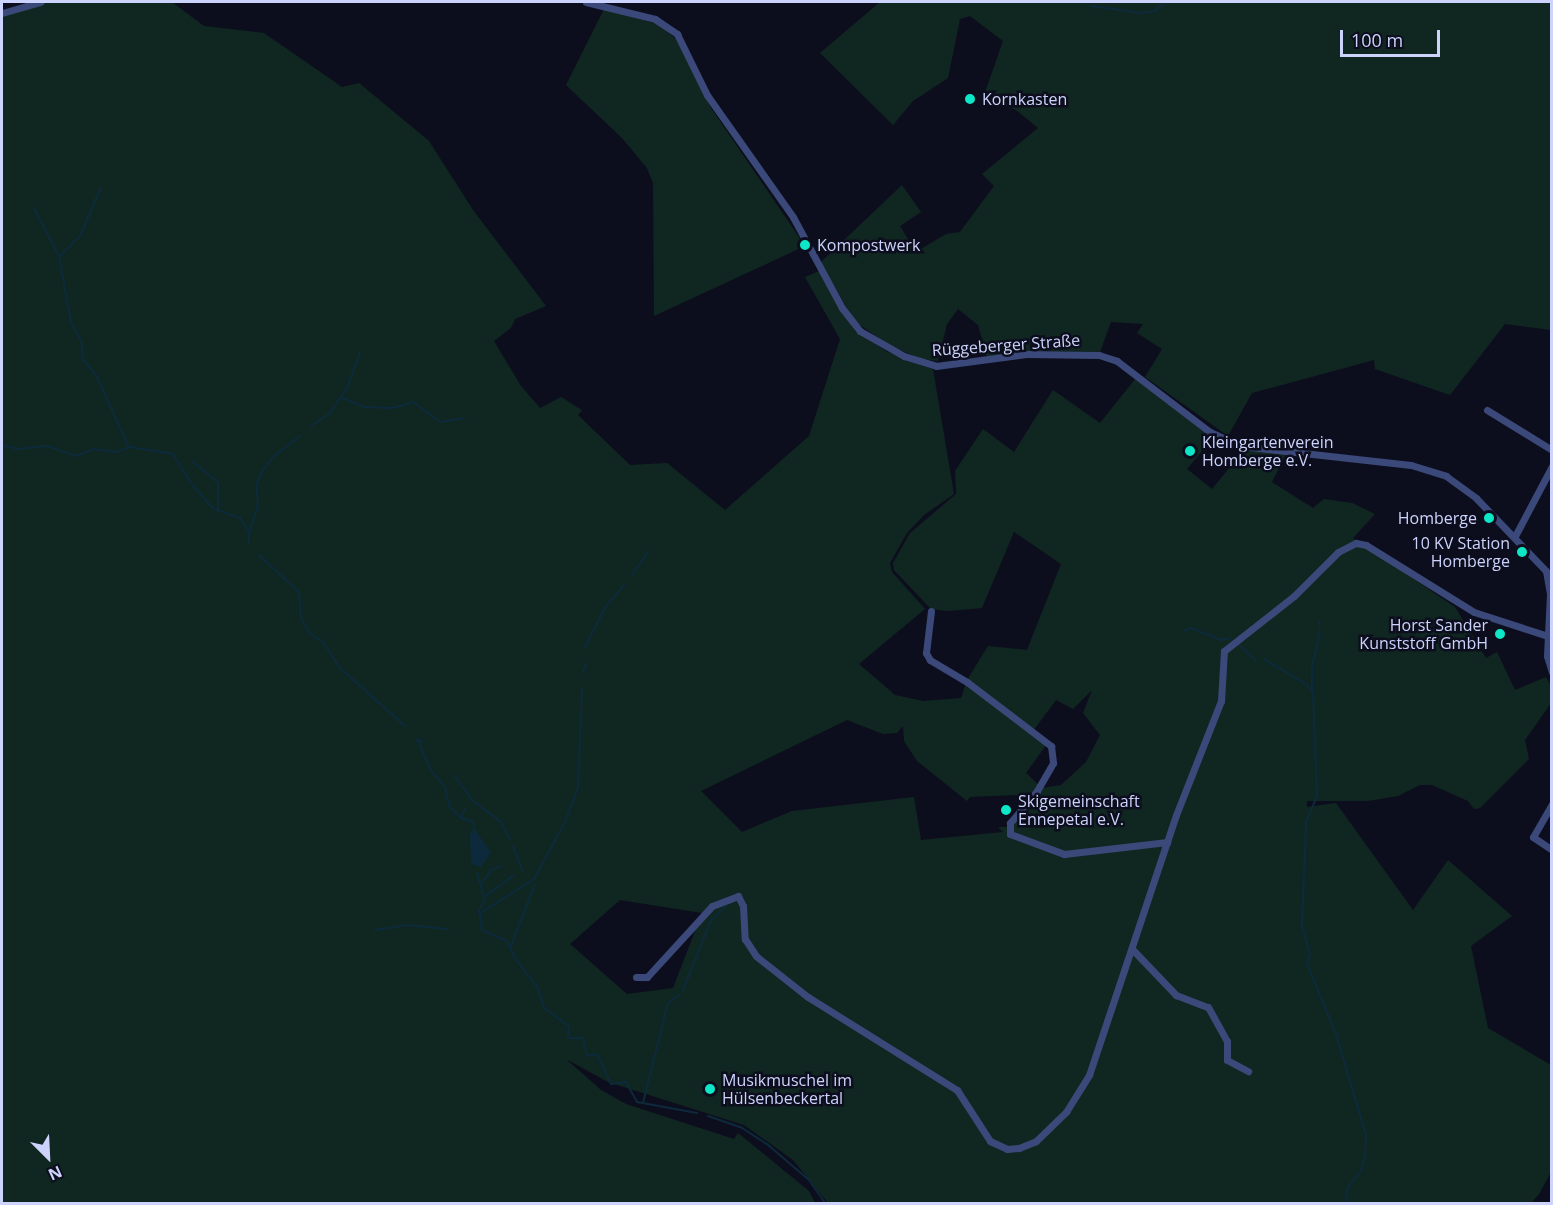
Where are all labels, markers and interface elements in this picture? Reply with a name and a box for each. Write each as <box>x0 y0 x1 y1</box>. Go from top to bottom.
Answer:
scale bar <box>1343 18 1444 56</box>
text: 100 m <box>1351 28 1403 52</box>
place label: Kornkasten <box>982 89 1067 109</box>
marker: Kornkasten <box>963 92 977 106</box>
place label: Kompostwerk <box>817 235 920 255</box>
marker: Kompostwerk <box>798 238 812 252</box>
street label: Rüggeberger Straße <box>931 330 1081 360</box>
place label: Kleingartenverein Homberge e.V. <box>1202 432 1334 470</box>
marker: Kleingartenverein Homberge e.V. <box>1183 444 1197 458</box>
place label: Homberge <box>1398 508 1477 528</box>
marker: Homberge <box>1482 511 1496 525</box>
place label: 10 KV Station Homberge <box>1412 533 1510 571</box>
marker: 10 KV Station Homberge <box>1515 545 1529 559</box>
place label: Horst Sander Kunststoff GmbH <box>1359 615 1488 653</box>
marker: Horst Sander Kunststoff GmbH <box>1493 627 1507 641</box>
place label: Skigemeinschaft Ennepetal e.V. <box>1018 791 1140 829</box>
marker: Skigemeinschaft Ennepetal e.V. <box>999 803 1013 817</box>
place label: Musikmuschel im Hülsenbeckertal <box>722 1070 852 1108</box>
marker: Musikmuschel im Hülsenbeckertal <box>703 1082 717 1096</box>
north arrow <box>18 1127 78 1187</box>
text: N <box>45 1161 66 1186</box>

